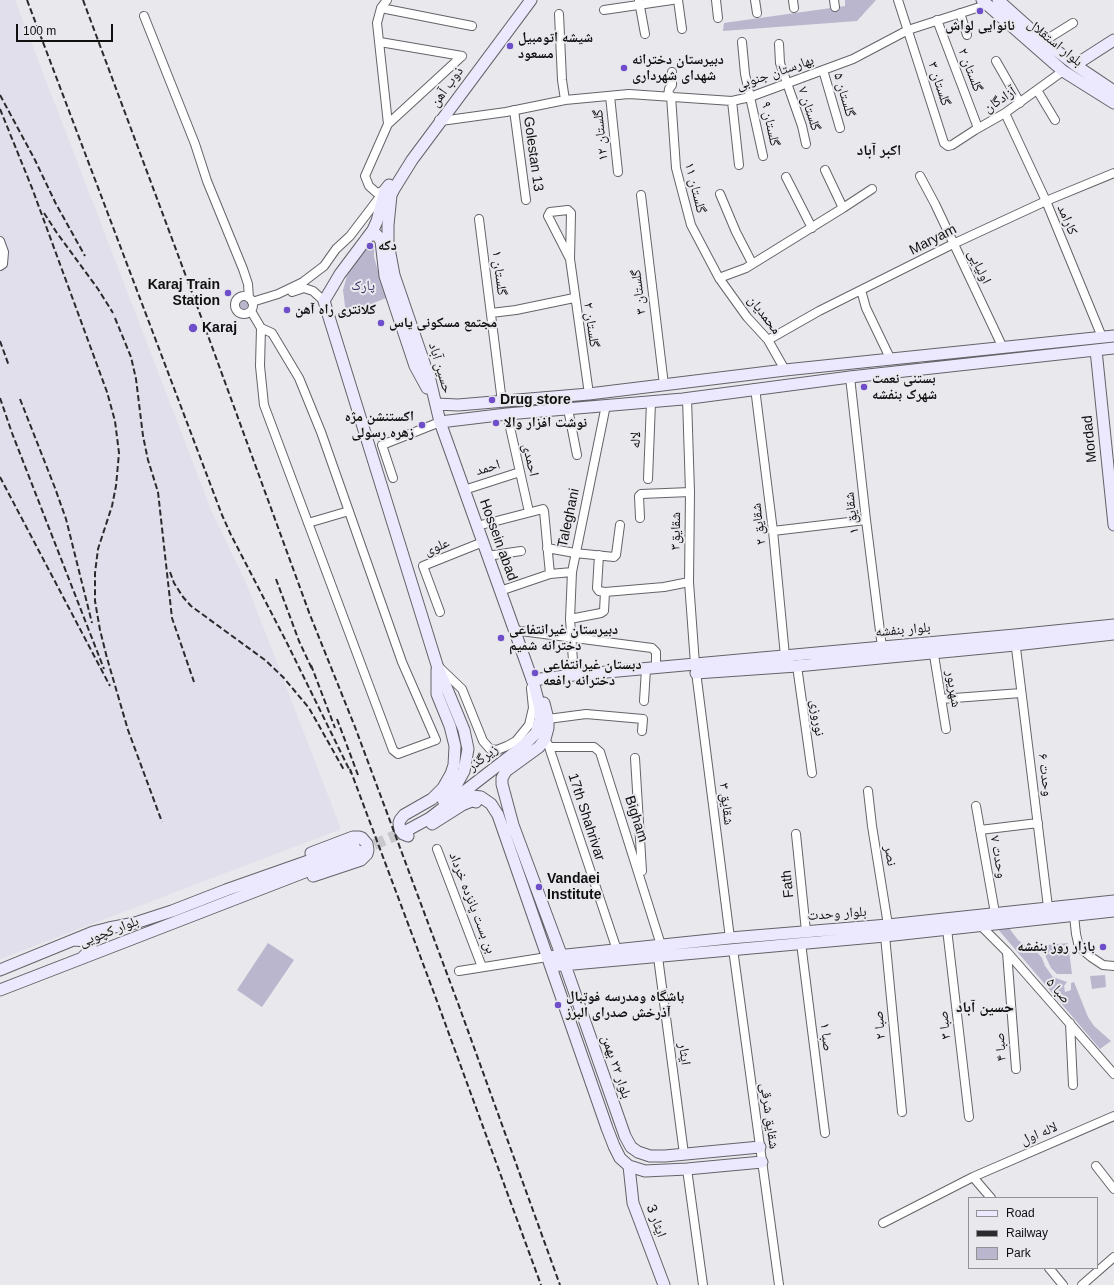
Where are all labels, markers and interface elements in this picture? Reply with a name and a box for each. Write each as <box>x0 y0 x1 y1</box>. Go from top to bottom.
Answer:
marker: نانوایی لواش <box>975 6 985 16</box>
scale bar <box>18 16 115 42</box>
street label: بلوار استقلال <box>1024 16 1086 70</box>
place label: نانوایی لواش <box>945 18 1015 34</box>
text: 100 m <box>23 24 56 38</box>
place label: شیشه اتومبیل مسعود <box>518 30 593 62</box>
marker: شیشه اتومبیل مسعود <box>505 41 515 51</box>
street label: گلستان ۲ <box>954 46 986 94</box>
place label: دبیرستان دخترانه شهدای شهرداری <box>632 52 724 84</box>
street label: بهارستان جنوبی <box>734 52 816 94</box>
street label: گلستان ۳ <box>924 60 954 108</box>
marker: دبیرستان دخترانه شهدای شهرداری <box>619 63 629 73</box>
street label: ذوب آهن <box>427 64 467 110</box>
street label: گلستان ۵ <box>830 71 858 119</box>
street label: آزادگان <box>981 83 1019 117</box>
street label: گلستان ۷ <box>794 85 824 133</box>
street label: گلستان ۹ <box>757 100 783 148</box>
street label: گلستان ۱۲ <box>590 108 612 162</box>
street label: Golestan 13 <box>519 115 547 193</box>
district label: اکبر آباد <box>857 142 901 160</box>
street label: گلستان ۱۱ <box>681 161 709 215</box>
street label: کارامد <box>1053 202 1081 238</box>
street label: Maryam <box>907 221 959 259</box>
place label: دکه <box>378 238 397 254</box>
marker: دکه <box>365 241 375 251</box>
street label: اولیایی <box>964 247 994 287</box>
street label: گلستان ۱ <box>488 249 510 297</box>
street label: گلستان ۳ <box>628 268 650 316</box>
place label: Karaj Train Station <box>148 277 220 310</box>
park label: پارک <box>351 278 375 294</box>
marker: Karaj Train Station <box>223 288 233 298</box>
street label: محمدیان <box>744 292 784 338</box>
street label: گلستان ۲ <box>580 301 602 349</box>
place label: کلانتری راه آهن <box>295 302 376 318</box>
marker: کلانتری راه آهن <box>282 305 292 315</box>
place label: مجتمع مسکونی یاس <box>389 315 497 331</box>
marker: مجتمع مسکونی یاس <box>376 318 386 328</box>
place label: Karaj <box>202 320 237 336</box>
marker: Karaj <box>187 322 199 334</box>
street label: حسین آباد <box>424 341 456 395</box>
place label: بستنی نعمت شهرک بنفشه <box>872 371 937 404</box>
marker: بستنی نعمت شهرک بنفشه <box>859 382 869 392</box>
place label: Drug store <box>500 392 571 408</box>
marker: Drug store <box>487 395 497 405</box>
place label: اکستنشن مژه زهره رسولی <box>345 409 414 442</box>
place label: نوشت افزار والا <box>504 415 587 431</box>
street label: Mordad <box>1079 415 1101 463</box>
marker: نوشت افزار والا <box>491 418 501 428</box>
marker: اکستنشن مژه زهره رسولی <box>417 420 427 430</box>
street label: لاله <box>627 431 645 449</box>
street label: احمدی <box>518 442 542 478</box>
street label: احمد <box>474 456 502 480</box>
street label: Taleghani <box>555 487 583 549</box>
street label: شقایق ۱ <box>841 491 863 535</box>
street label: Hossein abad <box>475 497 521 583</box>
street label: شقایق ۲ <box>748 502 770 546</box>
street label: شقایق۳ <box>667 512 685 550</box>
street label: علوی <box>422 534 452 560</box>
street label: بلوار بنفشه <box>875 619 931 641</box>
place label: دبیرستان غیرانتفاعی دخترانه شمیم <box>509 622 618 654</box>
marker: دبیرستان غیرانتفاعی دخترانه شمیم <box>496 633 506 643</box>
place label: دبستان غیرانتفاعی دخترانه رافعه <box>543 657 641 690</box>
marker: دبستان غیرانتفاعی دخترانه رافعه <box>530 668 540 678</box>
street label: شهریور <box>942 669 964 709</box>
street label: نوروزی <box>806 699 828 737</box>
street label: زیرگذر <box>465 741 501 775</box>
street label: وحدت ۶ <box>1034 753 1056 797</box>
street label: 17th Shahrivar <box>564 771 608 863</box>
street label: شقایق ۳ <box>715 782 737 826</box>
street label: Bigham <box>621 794 651 844</box>
street label: وحدت ۷ <box>986 834 1010 880</box>
street label: نصر <box>880 845 900 867</box>
street label: بن بست پانزده خرداد <box>445 850 499 956</box>
street label: Fath <box>778 869 798 899</box>
place label: Vandaei Institute <box>547 871 601 904</box>
marker: Vandaei Institute <box>534 882 544 892</box>
street label: بلوار وحدت <box>807 904 867 924</box>
street label: بلوار کچویی <box>77 913 141 951</box>
place label: بازار روز بنفشه <box>1017 939 1095 955</box>
marker: بازار روز بنفشه <box>1098 942 1108 952</box>
street label: صبا ۵ <box>1042 975 1074 1007</box>
place label: باشگاه ومدرسه فوتبال آذرخش صدرای البرز <box>566 989 684 1022</box>
district label: حسین آباد <box>956 999 1014 1017</box>
marker: باشگاه ومدرسه فوتبال آذرخش صدرای البرز <box>553 1000 563 1010</box>
street label: صبا ۲ <box>870 1010 890 1040</box>
street label: صبا ۳ <box>935 1010 955 1040</box>
street label: صبا ۱ <box>816 1022 836 1052</box>
street label: صبا ۴ <box>992 1032 1010 1062</box>
street label: بلوار ۲۲ بهمن <box>597 1033 635 1101</box>
street label: ایثار <box>674 1042 694 1066</box>
street label: شقایق شرقی <box>756 1082 782 1150</box>
street label: لاله اول <box>1018 1119 1060 1149</box>
legend <box>968 1197 1098 1269</box>
street label: ایثار 3 <box>642 1202 670 1240</box>
text: Road <box>1006 1206 1035 1220</box>
text: Railway <box>1006 1226 1048 1240</box>
text: Park <box>1006 1246 1031 1260</box>

